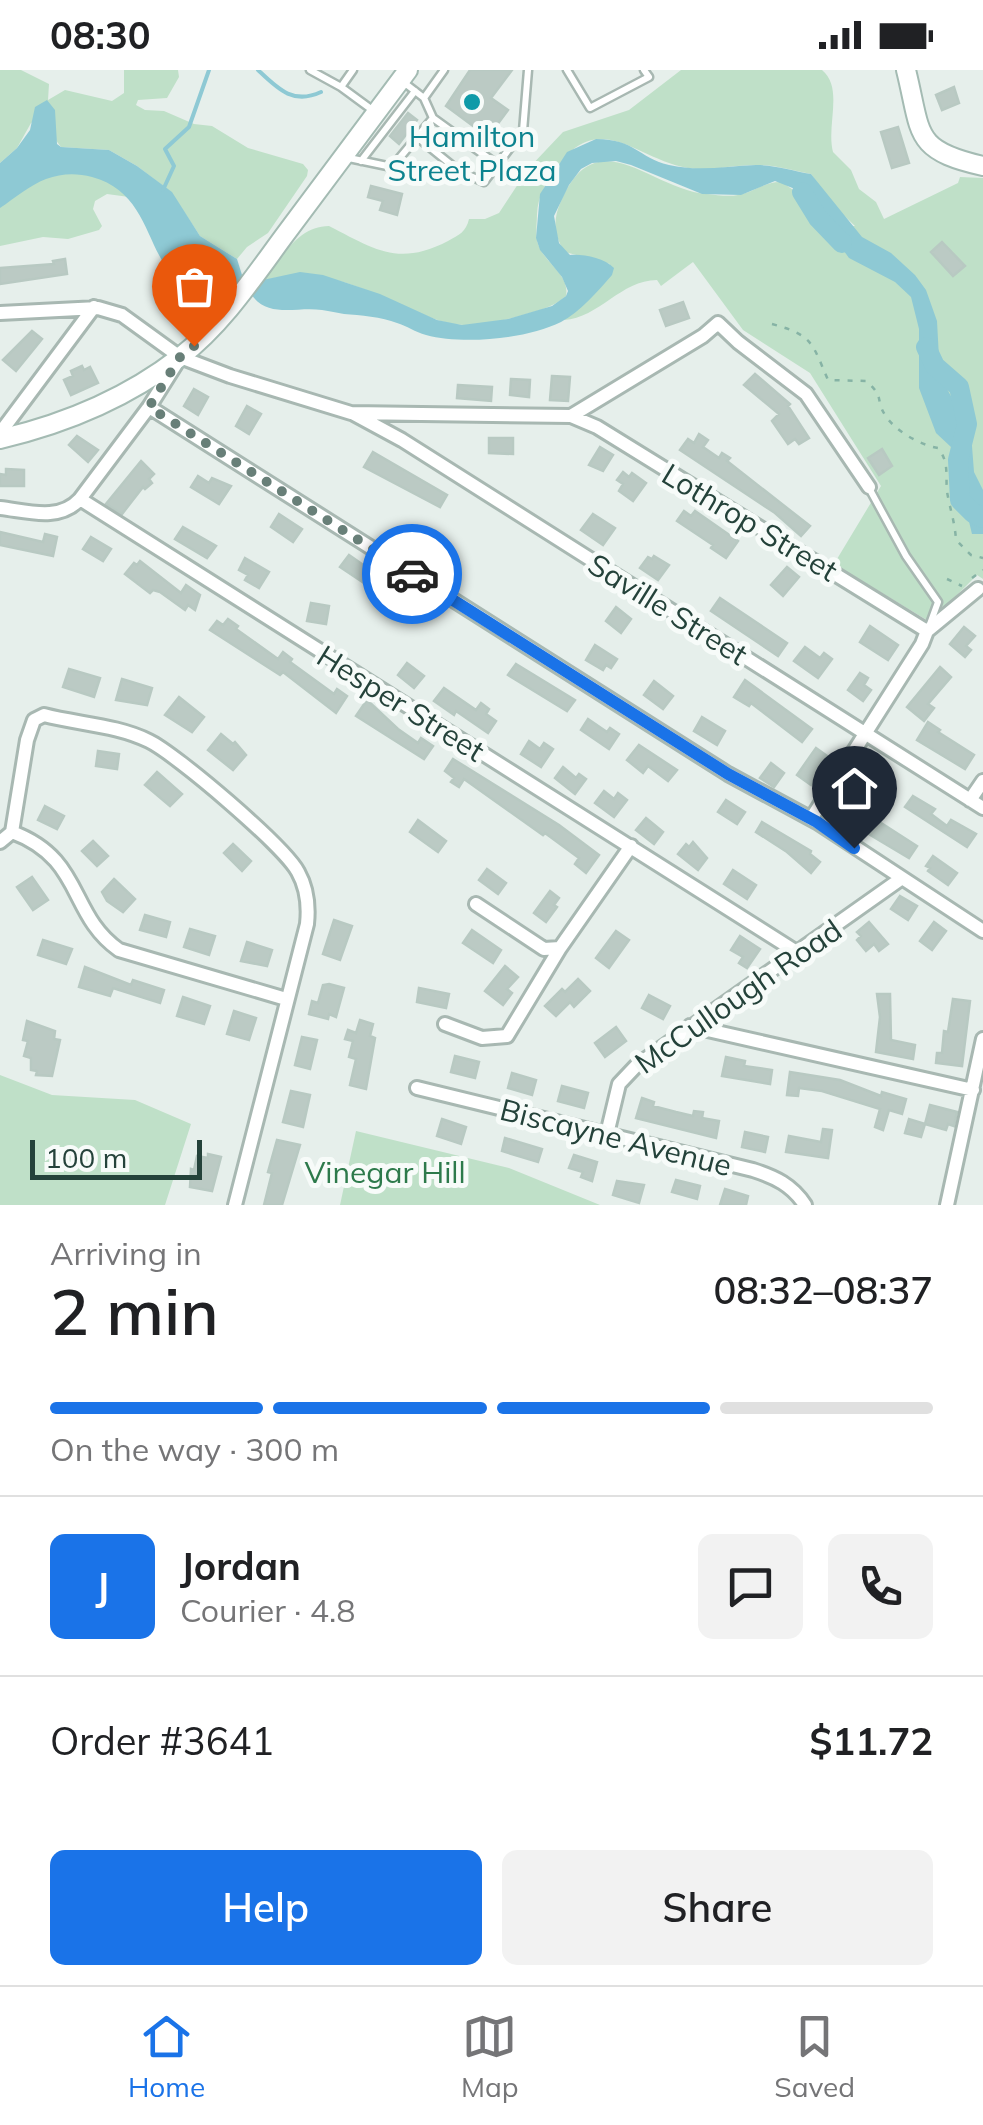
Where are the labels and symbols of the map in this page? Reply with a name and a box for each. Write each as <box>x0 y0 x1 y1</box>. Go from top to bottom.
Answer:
marker: Hamilton Street Plaza <box>461 91 483 113</box>
place label: Hamilton Street Plaza <box>388 117 556 189</box>
pin <box>152 244 237 347</box>
street label: Lothrop Street <box>655 455 845 589</box>
courier <box>362 524 462 624</box>
street label: Saville Street <box>581 545 755 673</box>
street label: Hesper Street <box>310 636 492 770</box>
pin <box>812 746 897 849</box>
street label: McCullough Road <box>627 911 849 1081</box>
street label: Biscayne Avenue <box>496 1090 736 1184</box>
scale bar <box>30 1135 202 1180</box>
park label: Vinegar Hill <box>304 1153 466 1191</box>

